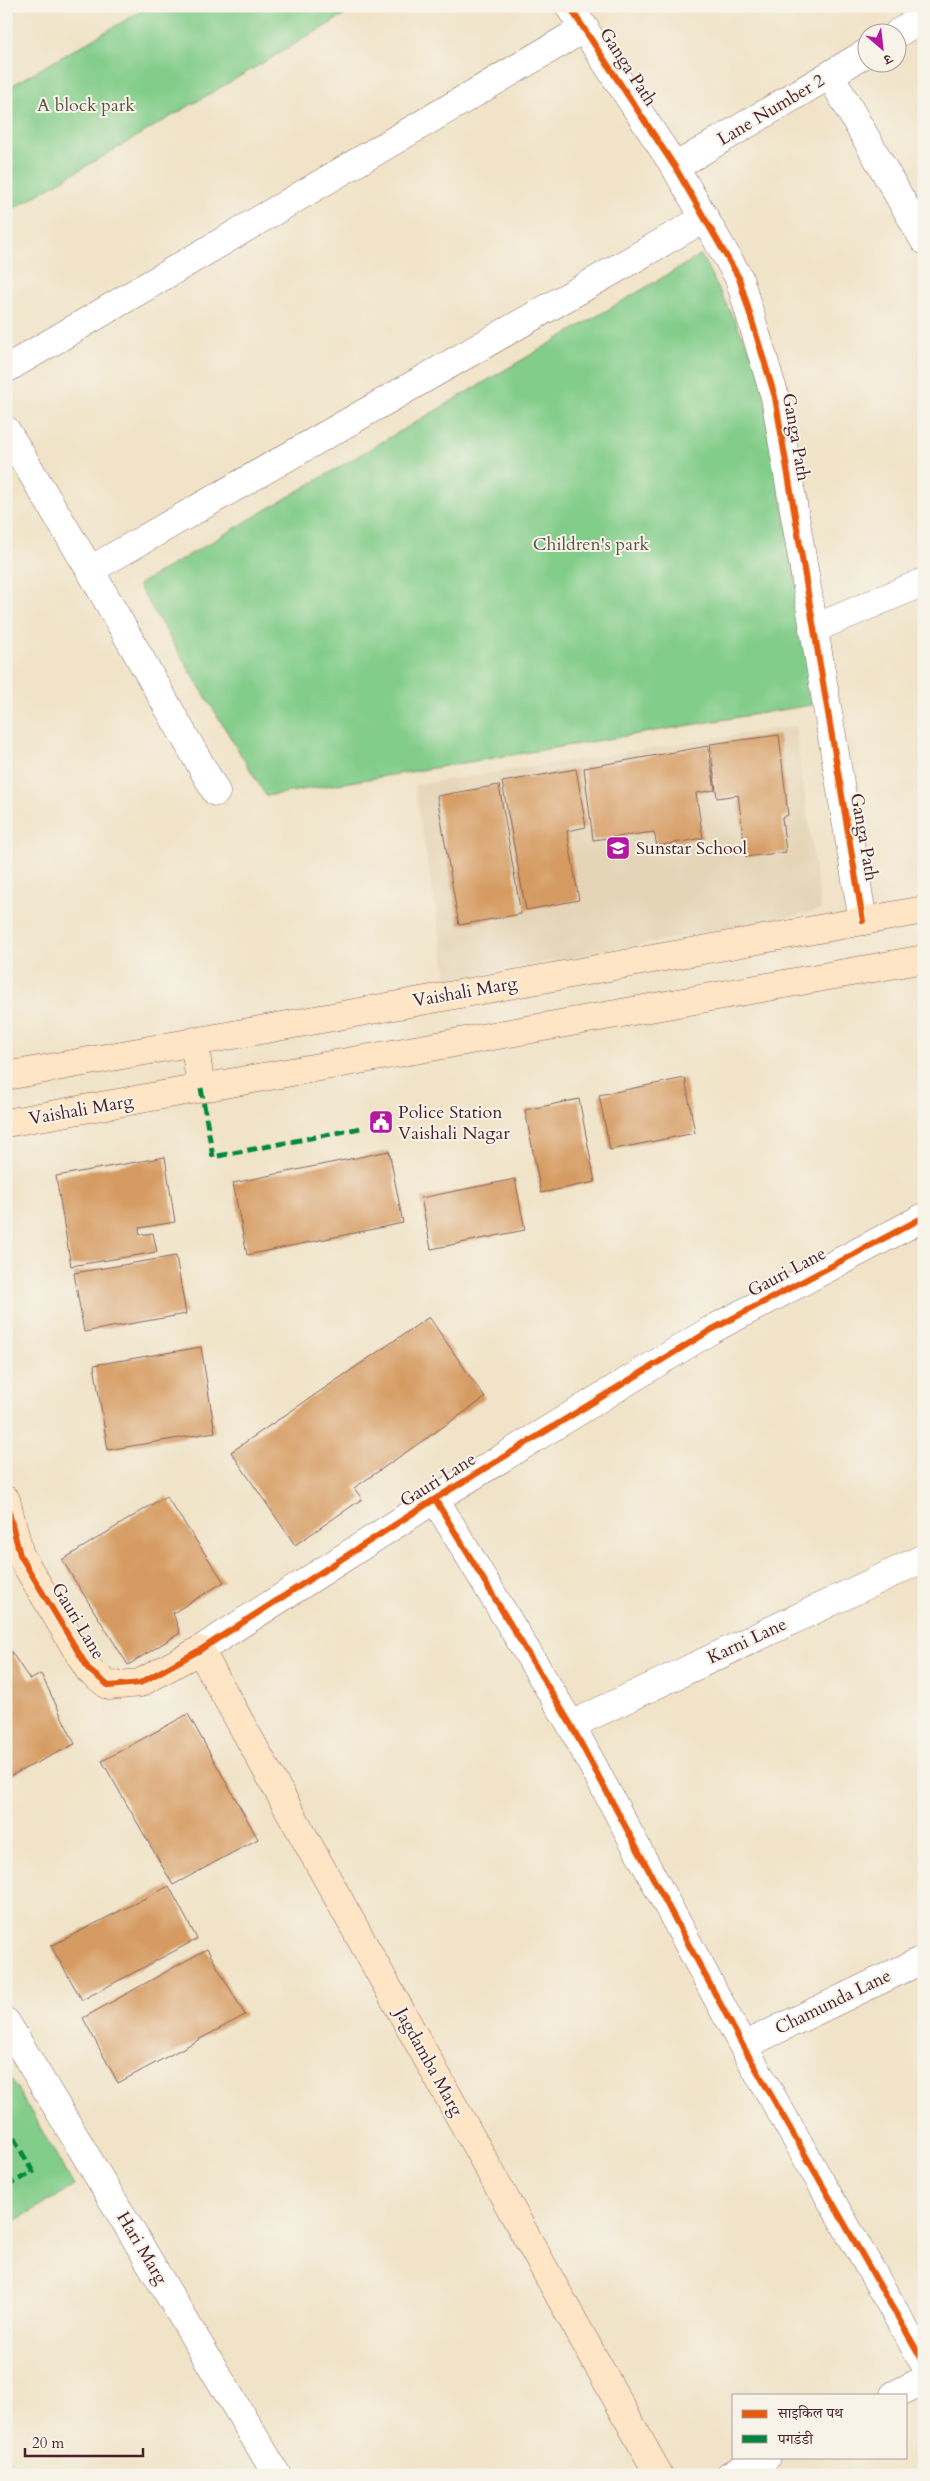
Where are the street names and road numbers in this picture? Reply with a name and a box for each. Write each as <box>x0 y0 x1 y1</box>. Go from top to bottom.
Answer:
street label: Ganga Path <box>593 23 663 111</box>
street label: Lane Number 2 <box>713 68 829 152</box>
street label: Ganga Path <box>776 391 816 483</box>
street label: Ganga Path <box>844 791 884 883</box>
street label: Vaishali Marg <box>411 970 520 1013</box>
street label: Vaishali Marg <box>27 1088 136 1131</box>
street label: Gauri Lane <box>743 1241 831 1303</box>
street label: Gauri Lane <box>395 1447 481 1513</box>
street label: Gauri Lane <box>45 1578 111 1664</box>
street label: Karni Lane <box>703 1612 791 1670</box>
street label: Chamunda Lane <box>771 1963 895 2041</box>
street label: Jagdamba Marg <box>387 2001 470 2121</box>
street label: Hari Marg <box>111 2207 174 2290</box>

